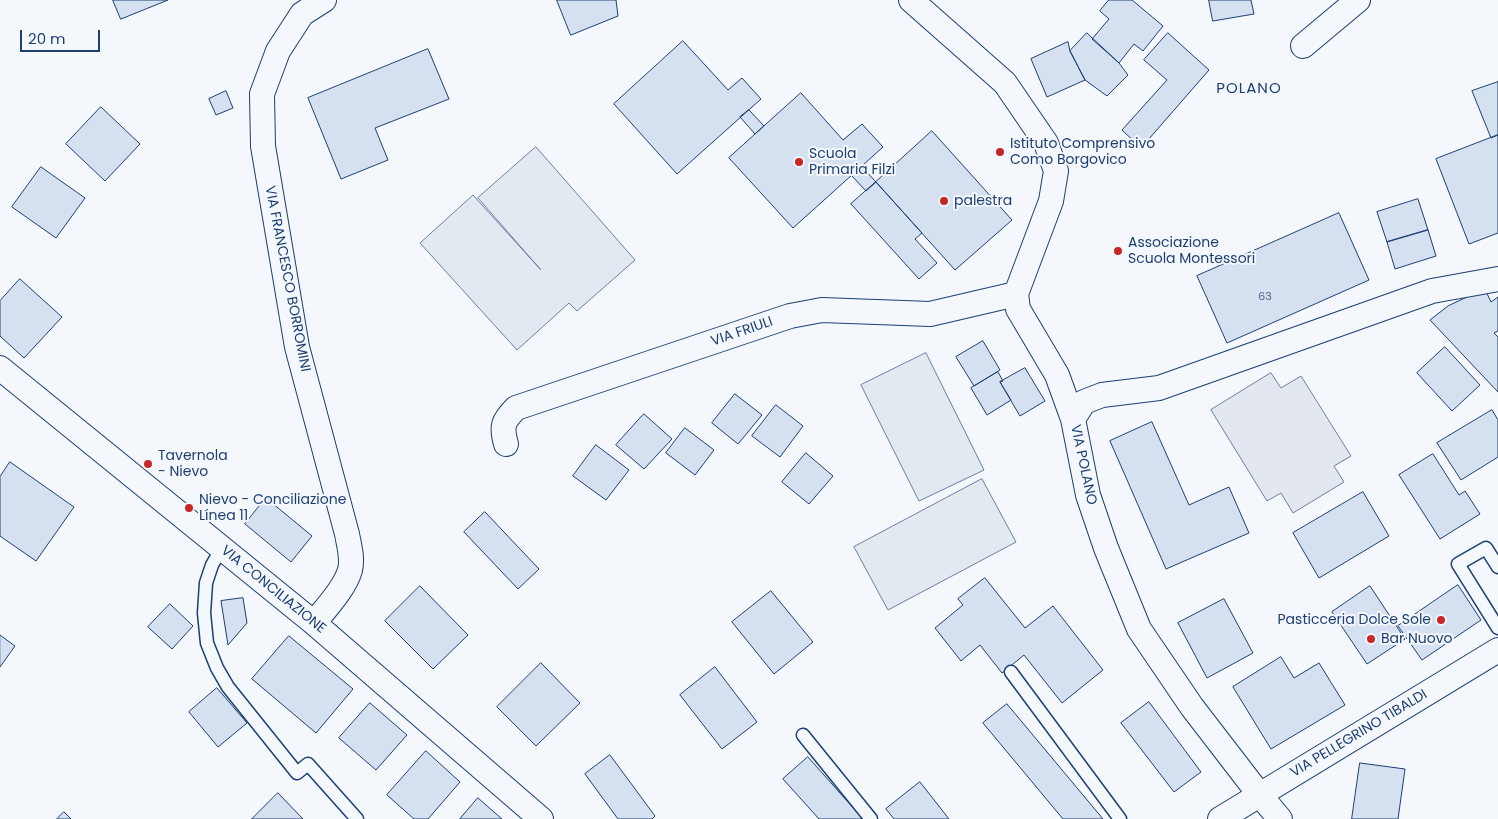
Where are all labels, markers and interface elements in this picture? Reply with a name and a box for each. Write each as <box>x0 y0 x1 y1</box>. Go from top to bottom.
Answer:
scale bar <box>22 20 102 52</box>
text: 20 m <box>28 28 66 49</box>
district label: POLANO <box>1216 80 1282 98</box>
place label: Istituto Comprensivo Como Borgovico <box>1010 136 1155 168</box>
place label: Scuola Primaria Filzi <box>809 146 895 178</box>
marker: Istituto Comprensivo Como Borgovico <box>994 146 1006 158</box>
marker: Scuola Primaria Filzi <box>793 156 805 168</box>
street label: VIA FRANCESCO BORROMINI <box>261 185 313 373</box>
place label: palestra <box>954 193 1012 209</box>
marker: palestra <box>938 195 950 207</box>
place label: Associazione Scuola Montessori <box>1128 235 1255 268</box>
marker: Associazione Scuola Montessori <box>1112 245 1124 257</box>
house number: 63 <box>1258 290 1272 304</box>
street label: VIA FRIULI <box>709 314 775 350</box>
street label: VIA POLANO <box>1066 423 1100 507</box>
place label: Tavernola - Nievo <box>158 448 228 481</box>
marker: Tavernola - Nievo <box>142 458 154 470</box>
place label: Nievo - Conciliazione Línea 11 <box>199 492 346 524</box>
marker: Nievo - Conciliazione Línea 11 <box>183 502 195 514</box>
street label: VIA CONCILIAZIONE <box>217 543 329 637</box>
place label: Pasticceria Dolce Sole <box>1278 612 1431 628</box>
marker: Pasticceria Dolce Sole <box>1435 614 1447 626</box>
place label: Bar Nuovo <box>1381 631 1453 647</box>
marker: Bar Nuovo <box>1365 633 1377 645</box>
street label: VIA PELLEGRINO TIBALDI <box>1288 686 1430 782</box>

